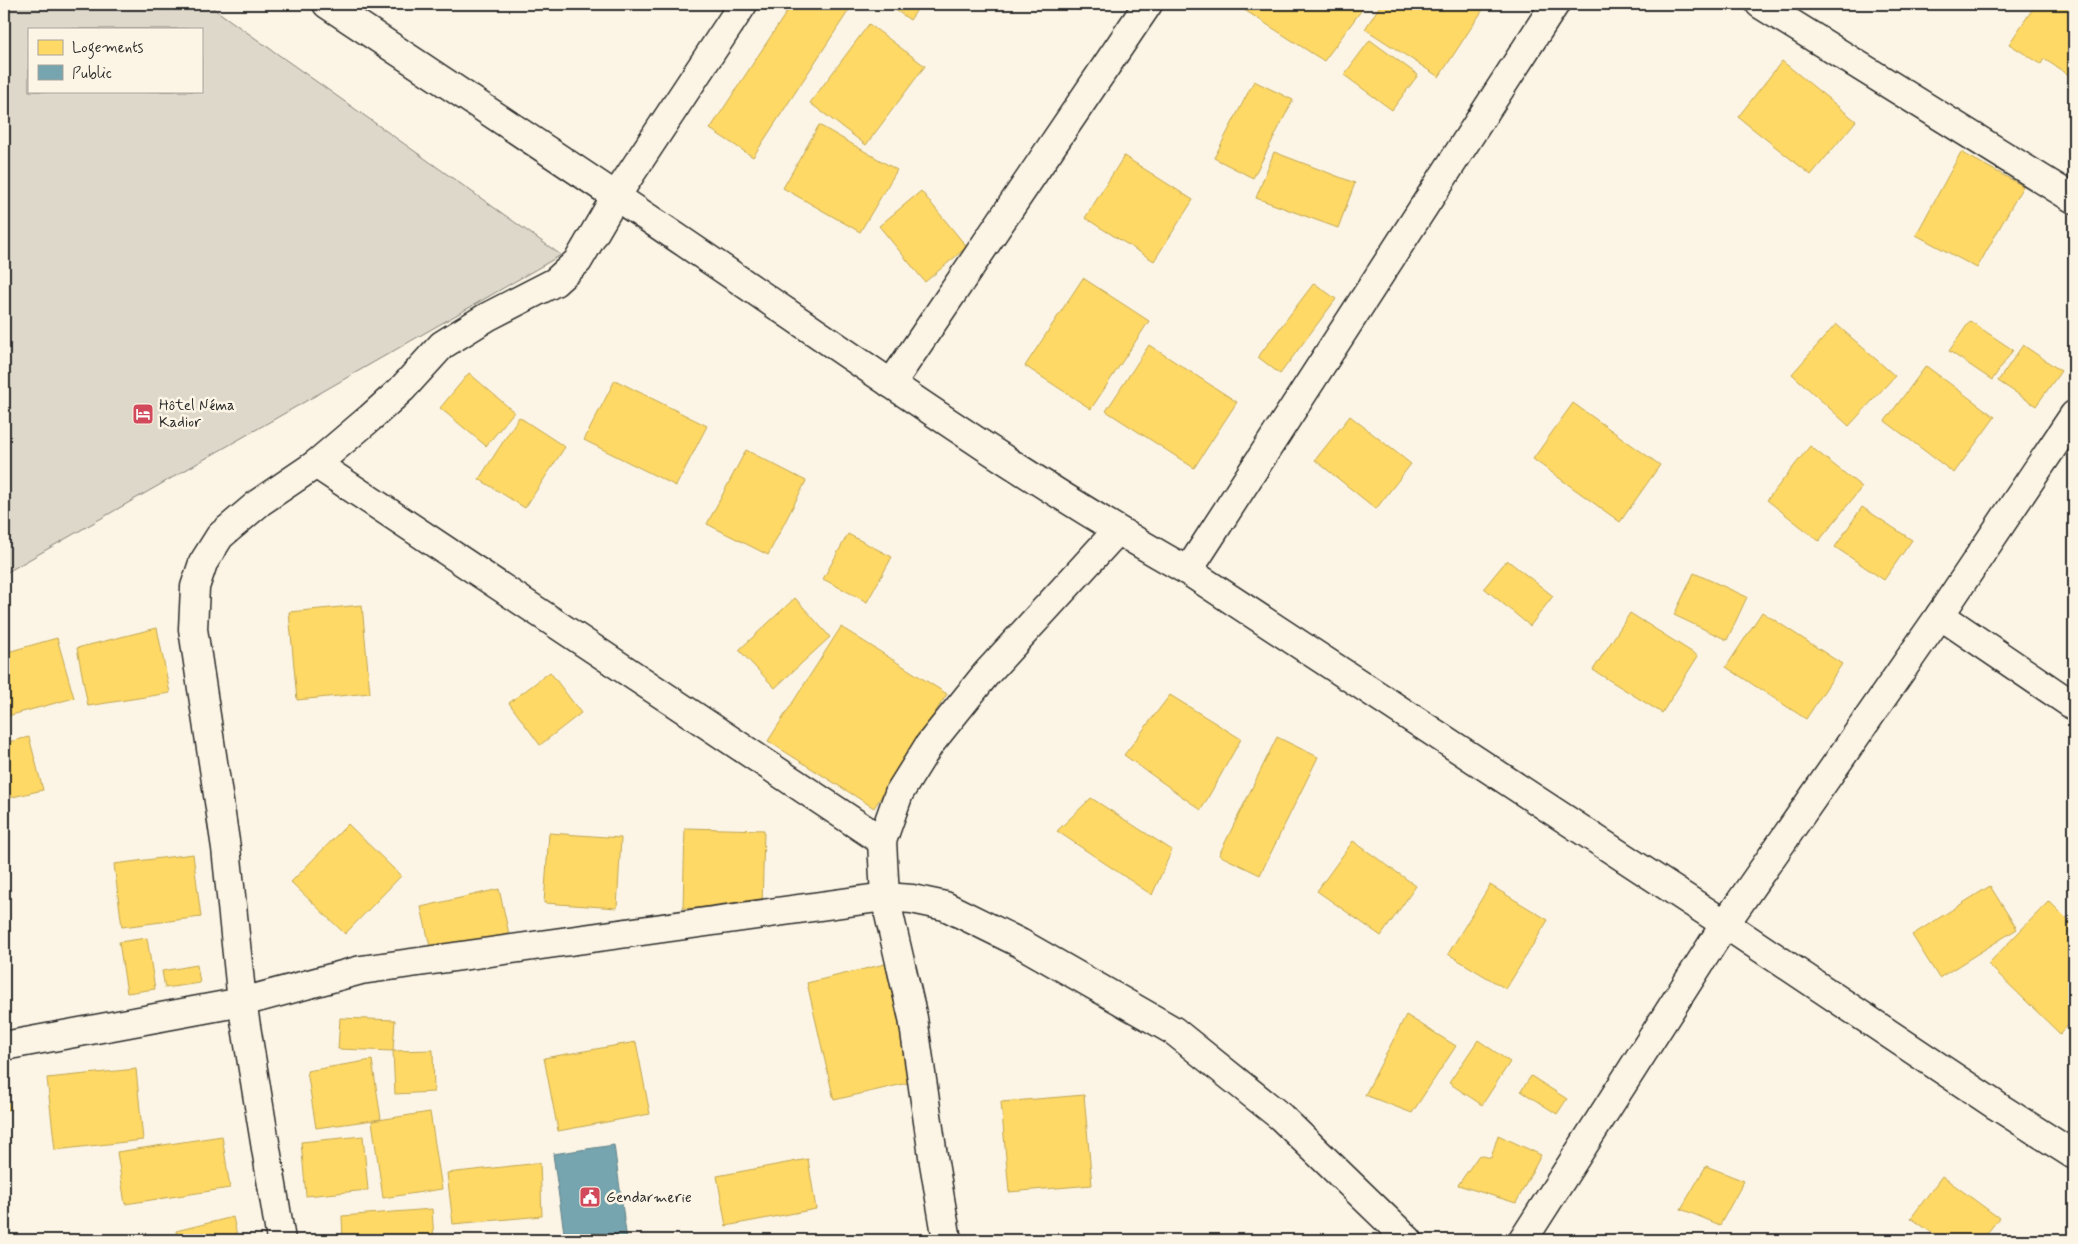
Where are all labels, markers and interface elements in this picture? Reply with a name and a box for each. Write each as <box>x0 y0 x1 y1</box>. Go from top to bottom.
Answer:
legend <box>28 28 202 92</box>
text: Logements <box>72 38 144 59</box>
text: Public <box>72 64 112 84</box>
place label: Hôtel Néma Kadior <box>159 396 235 433</box>
hotel icon: Hôtel Néma Kadior <box>131 402 155 426</box>
public building icon: Gendarmerie <box>578 1185 602 1209</box>
place label: Gendarmerie <box>606 1188 692 1208</box>

